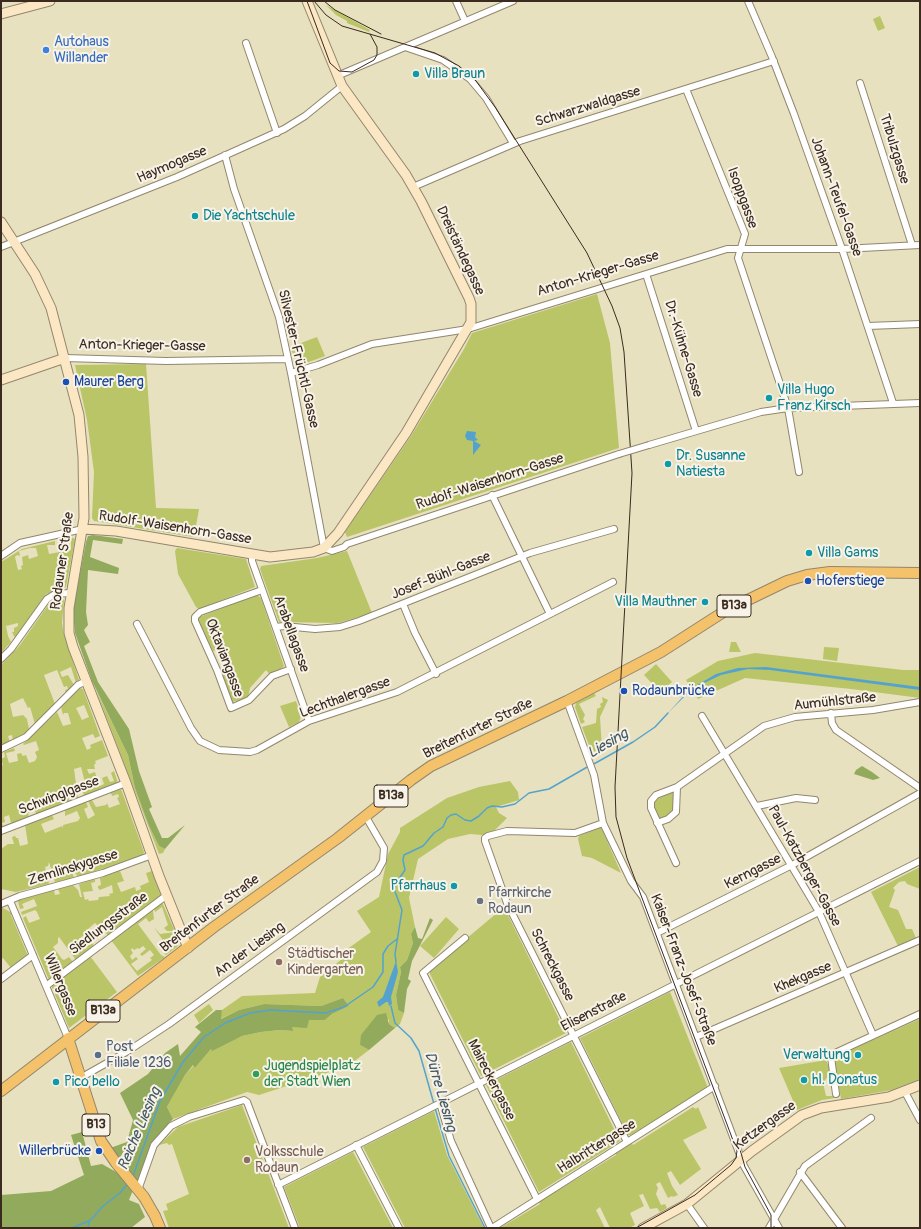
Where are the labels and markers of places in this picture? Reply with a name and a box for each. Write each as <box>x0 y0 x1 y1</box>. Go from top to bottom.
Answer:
place label: Autohaus Willander <box>54 34 109 66</box>
marker: Autohaus Willander <box>41 45 51 55</box>
place label: Villa Braun <box>424 66 485 82</box>
marker: Villa Braun <box>411 69 421 79</box>
place label: Die Yachtschule <box>203 208 295 224</box>
marker: Die Yachtschule <box>190 211 200 221</box>
place label: Maurer Berg <box>74 374 144 390</box>
marker: Maurer Berg <box>61 377 71 387</box>
place label: Villa Hugo Franz Kirsch <box>777 382 851 414</box>
marker: Villa Hugo Franz Kirsch <box>764 393 774 403</box>
place label: Dr. Susanne Natiesta <box>676 448 745 480</box>
marker: Dr. Susanne Natiesta <box>663 459 673 469</box>
place label: Villa Gams <box>817 545 878 561</box>
marker: Villa Gams <box>804 548 814 558</box>
place label: Hoferstiege <box>816 573 884 589</box>
marker: Hoferstiege <box>803 576 813 586</box>
place label: Villa Mauthner <box>615 594 697 610</box>
marker: Villa Mauthner <box>700 597 710 607</box>
place label: Rodaunbrücke <box>632 683 715 699</box>
marker: Rodaunbrücke <box>619 686 629 696</box>
place label: Pfarrhaus <box>391 878 446 894</box>
marker: Pfarrhaus <box>449 881 459 891</box>
place label: Pfarrkirche Rodaun <box>488 885 551 918</box>
marker: Pfarrkirche Rodaun <box>475 896 485 906</box>
place label: Städtischer Kindergarten <box>287 946 363 978</box>
marker: Städtischer Kindergarten <box>274 957 284 967</box>
place label: Post Filiale 1236 <box>106 1039 171 1072</box>
place label: Verwaltung <box>783 1047 850 1063</box>
marker: Post Filiale 1236 <box>93 1050 103 1060</box>
marker: Verwaltung <box>853 1050 863 1060</box>
place label: Jugendspielplatz der Stadt Wien <box>264 1058 361 1090</box>
marker: Jugendspielplatz der Stadt Wien <box>251 1069 261 1079</box>
place label: hl. Donatus <box>812 1072 877 1088</box>
place label: Pico bello <box>64 1074 120 1090</box>
marker: hl. Donatus <box>799 1075 809 1085</box>
marker: Pico bello <box>51 1077 61 1087</box>
place label: Willerbrücke <box>19 1143 91 1159</box>
place label: Volksschule Rodaun <box>255 1144 324 1176</box>
marker: Willerbrücke <box>94 1146 104 1156</box>
marker: Volksschule Rodaun <box>242 1155 252 1165</box>

